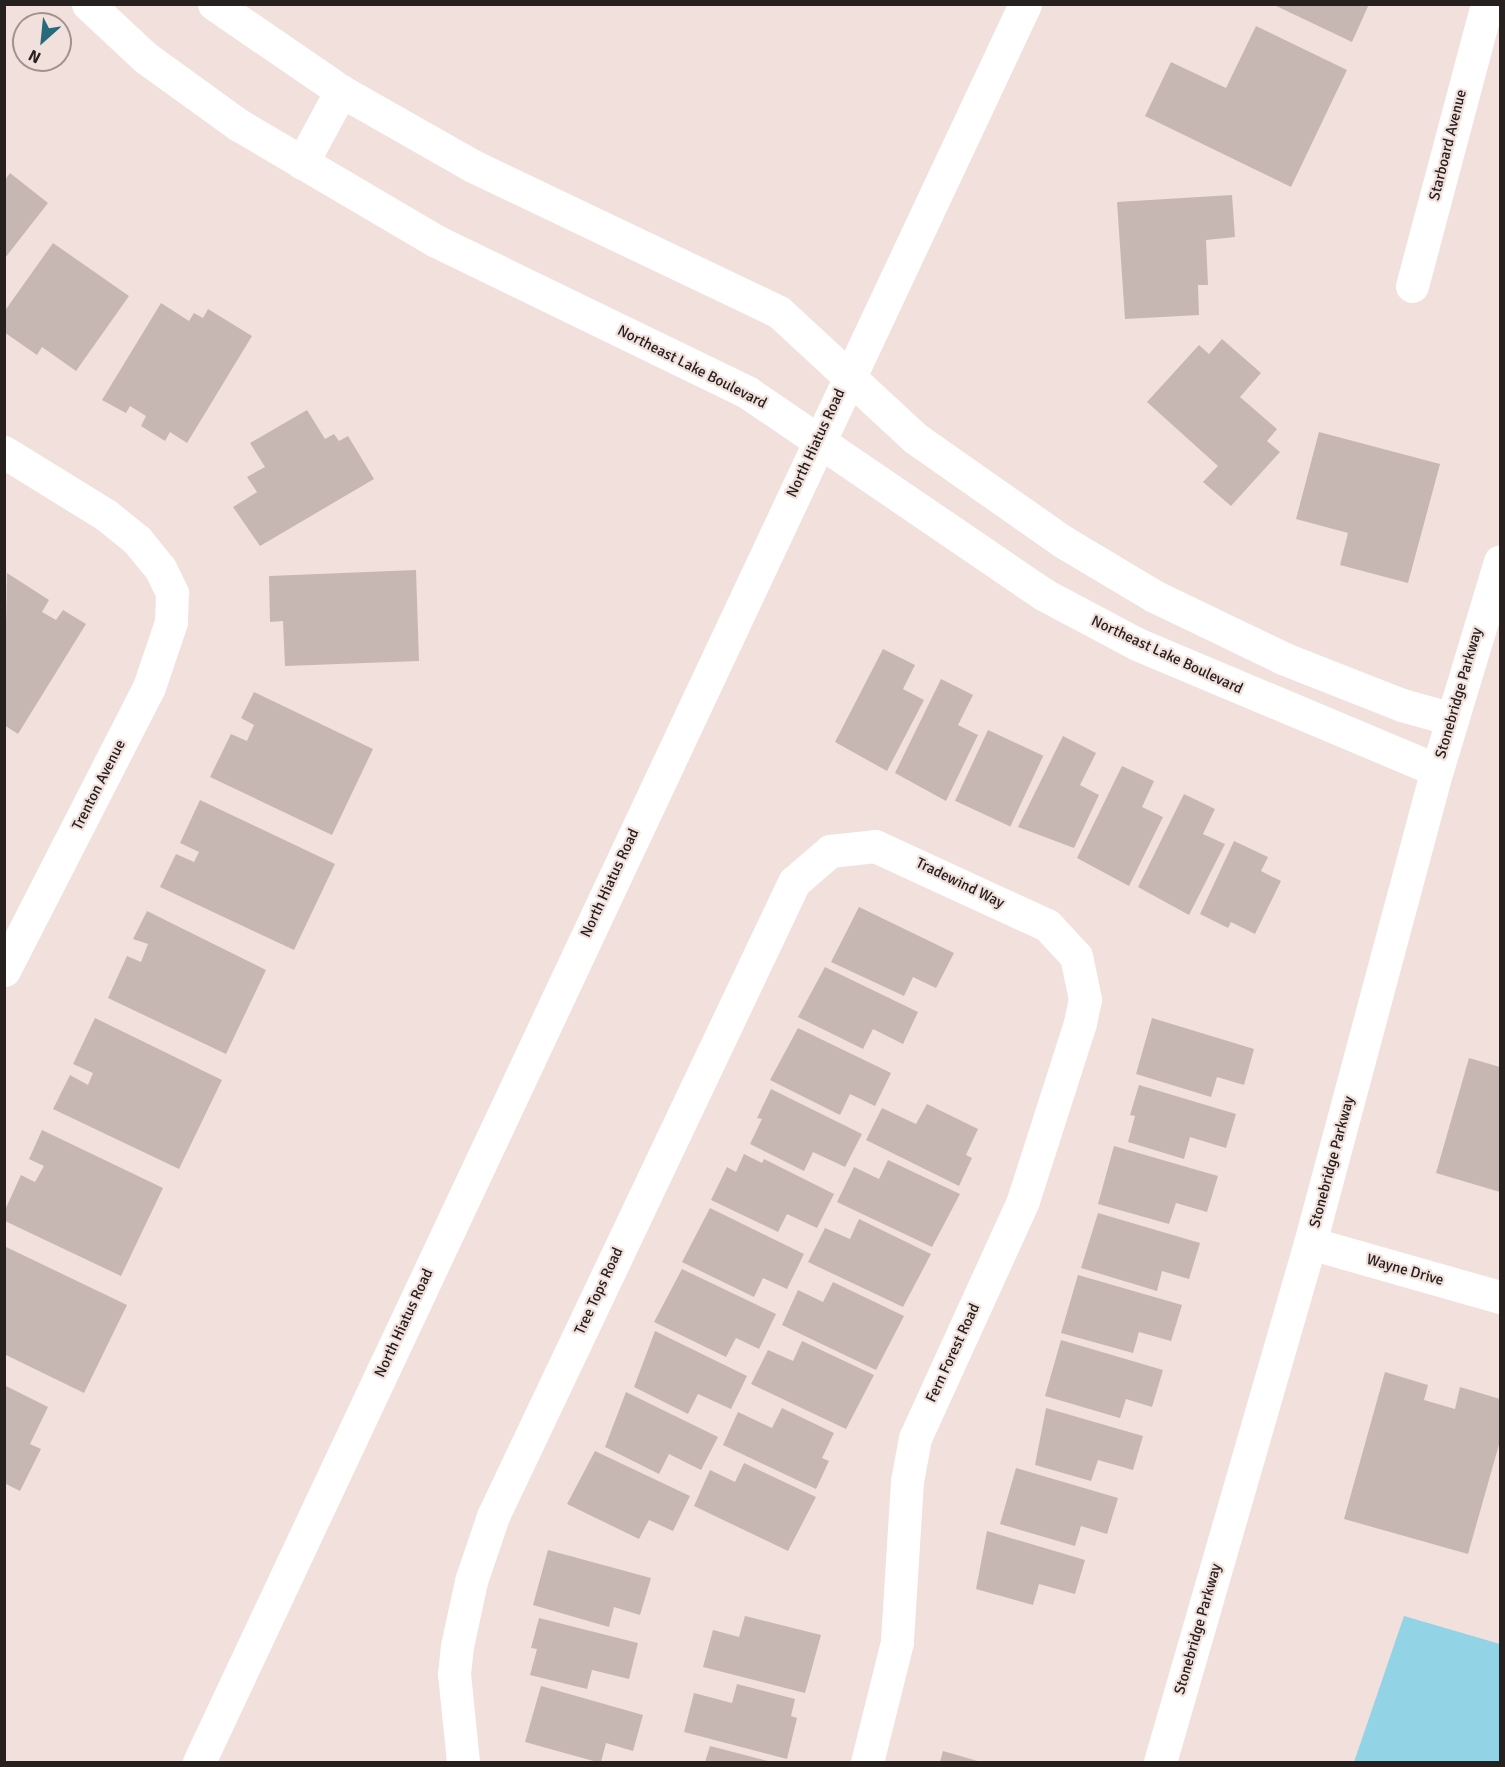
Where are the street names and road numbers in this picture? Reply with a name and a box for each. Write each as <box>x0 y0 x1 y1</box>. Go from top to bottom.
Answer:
street label: Starboard Avenue <box>1426 88 1470 202</box>
street label: Northeast Lake Boulevard <box>614 321 770 413</box>
street label: North Hiatus Road <box>783 386 849 500</box>
street label: Northeast Lake Boulevard <box>1088 612 1246 698</box>
street label: Stonebridge Parkway <box>1432 625 1486 761</box>
street label: Trenton Avenue <box>69 737 129 833</box>
street label: North Hiatus Road <box>577 826 643 940</box>
street label: Tradewind Way <box>913 854 1007 912</box>
street label: Stonebridge Parkway <box>1306 1094 1358 1230</box>
street label: Tree Tops Road <box>571 1245 627 1337</box>
street label: Wayne Drive <box>1364 1250 1446 1290</box>
street label: North Hiatus Road <box>371 1266 437 1380</box>
street label: Fern Forest Road <box>922 1301 984 1405</box>
street label: Stonebridge Parkway <box>1171 1561 1225 1697</box>

